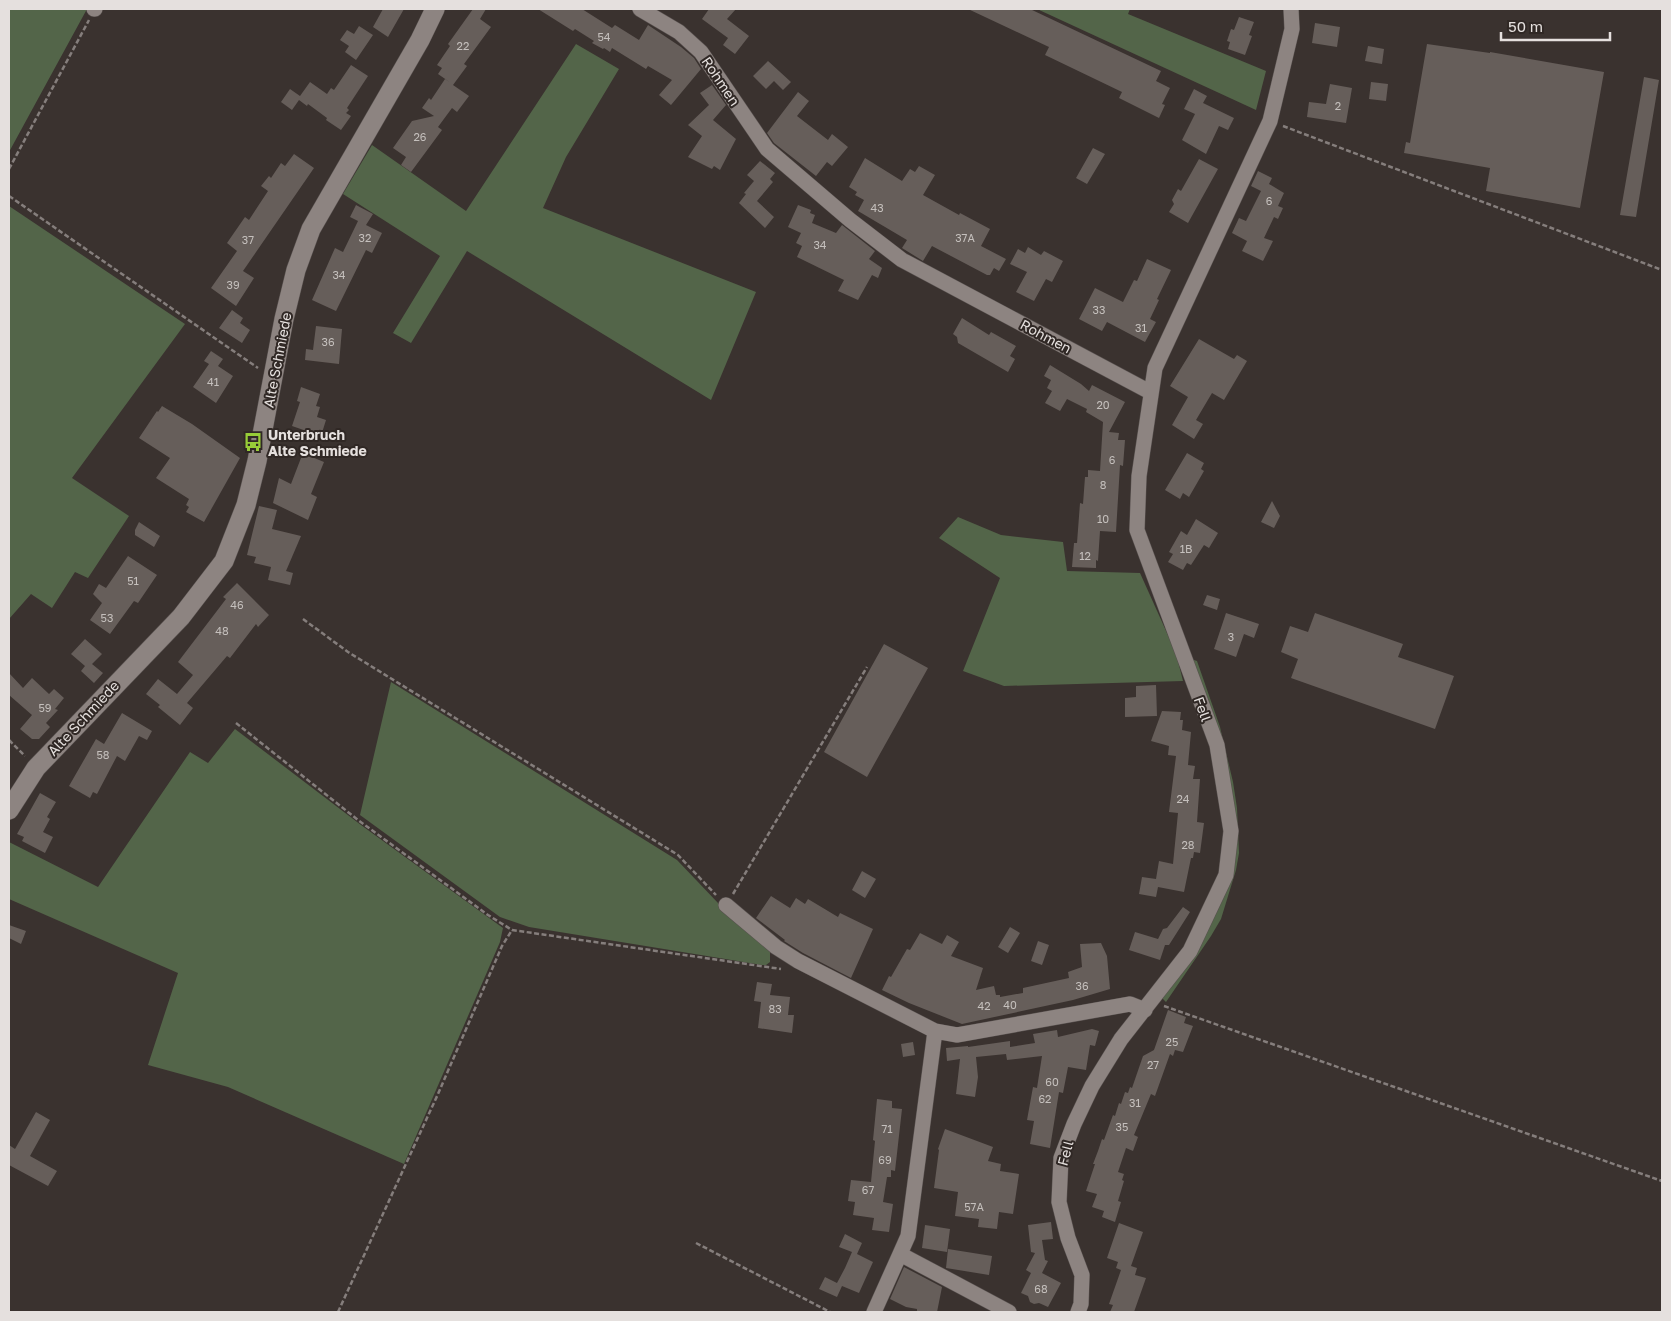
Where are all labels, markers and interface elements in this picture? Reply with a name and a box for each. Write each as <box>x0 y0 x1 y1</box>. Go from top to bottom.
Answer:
scale bar <box>1501 10 1610 42</box>
text: 50 m <box>1508 17 1543 35</box>
house number: 54 <box>597 30 611 43</box>
house number: 22 <box>457 39 469 52</box>
street label: Rohmen <box>698 53 744 109</box>
house number: 2 <box>1335 99 1341 112</box>
house number: 26 <box>413 130 427 143</box>
house number: 6 <box>1266 194 1273 207</box>
house number: 43 <box>870 201 884 214</box>
house number: 32 <box>359 231 371 244</box>
house number: 37A <box>955 231 975 244</box>
house number: 37 <box>242 233 254 246</box>
house number: 34 <box>813 238 827 251</box>
house number: 34 <box>332 268 346 281</box>
house number: 39 <box>226 278 240 291</box>
house number: 33 <box>1093 303 1105 316</box>
street label: Alte Schmiede <box>259 311 295 409</box>
street label: Rohmen <box>1018 315 1074 357</box>
house number: 31 <box>1135 321 1147 334</box>
house number: 36 <box>321 335 335 348</box>
house number: 41 <box>207 375 219 388</box>
house number: 20 <box>1096 398 1110 411</box>
place label: Unterbruch Alte Schmiede <box>268 426 367 459</box>
bus stop icon: Unterbruch Alte Schmiede <box>242 431 264 453</box>
house number: 6 <box>1109 453 1116 466</box>
house number: 8 <box>1100 478 1107 491</box>
house number: 10 <box>1097 512 1109 525</box>
house number: 1B <box>1180 542 1192 555</box>
house number: 12 <box>1079 549 1091 562</box>
house number: 51 <box>127 574 139 587</box>
house number: 46 <box>230 598 244 611</box>
house number: 53 <box>101 611 113 624</box>
house number: 48 <box>215 624 229 637</box>
house number: 3 <box>1228 630 1234 643</box>
street label: Alte Schmiede <box>44 677 122 759</box>
street label: Fell <box>1191 694 1215 724</box>
house number: 59 <box>38 701 52 714</box>
house number: 58 <box>96 748 110 761</box>
house number: 24 <box>1176 792 1190 805</box>
house number: 28 <box>1181 838 1195 851</box>
house number: 36 <box>1075 979 1089 992</box>
house number: 40 <box>1003 998 1017 1011</box>
house number: 42 <box>977 999 991 1012</box>
house number: 83 <box>768 1002 782 1015</box>
house number: 25 <box>1166 1035 1178 1048</box>
house number: 27 <box>1147 1058 1159 1071</box>
house number: 60 <box>1045 1075 1059 1088</box>
house number: 62 <box>1038 1092 1052 1105</box>
house number: 31 <box>1129 1096 1141 1109</box>
house number: 35 <box>1116 1120 1128 1133</box>
house number: 71 <box>881 1122 893 1135</box>
street label: Fell <box>1054 1139 1076 1167</box>
house number: 69 <box>878 1153 892 1166</box>
house number: 67 <box>862 1183 874 1196</box>
house number: 57A <box>964 1200 984 1213</box>
house number: 68 <box>1034 1282 1048 1295</box>

